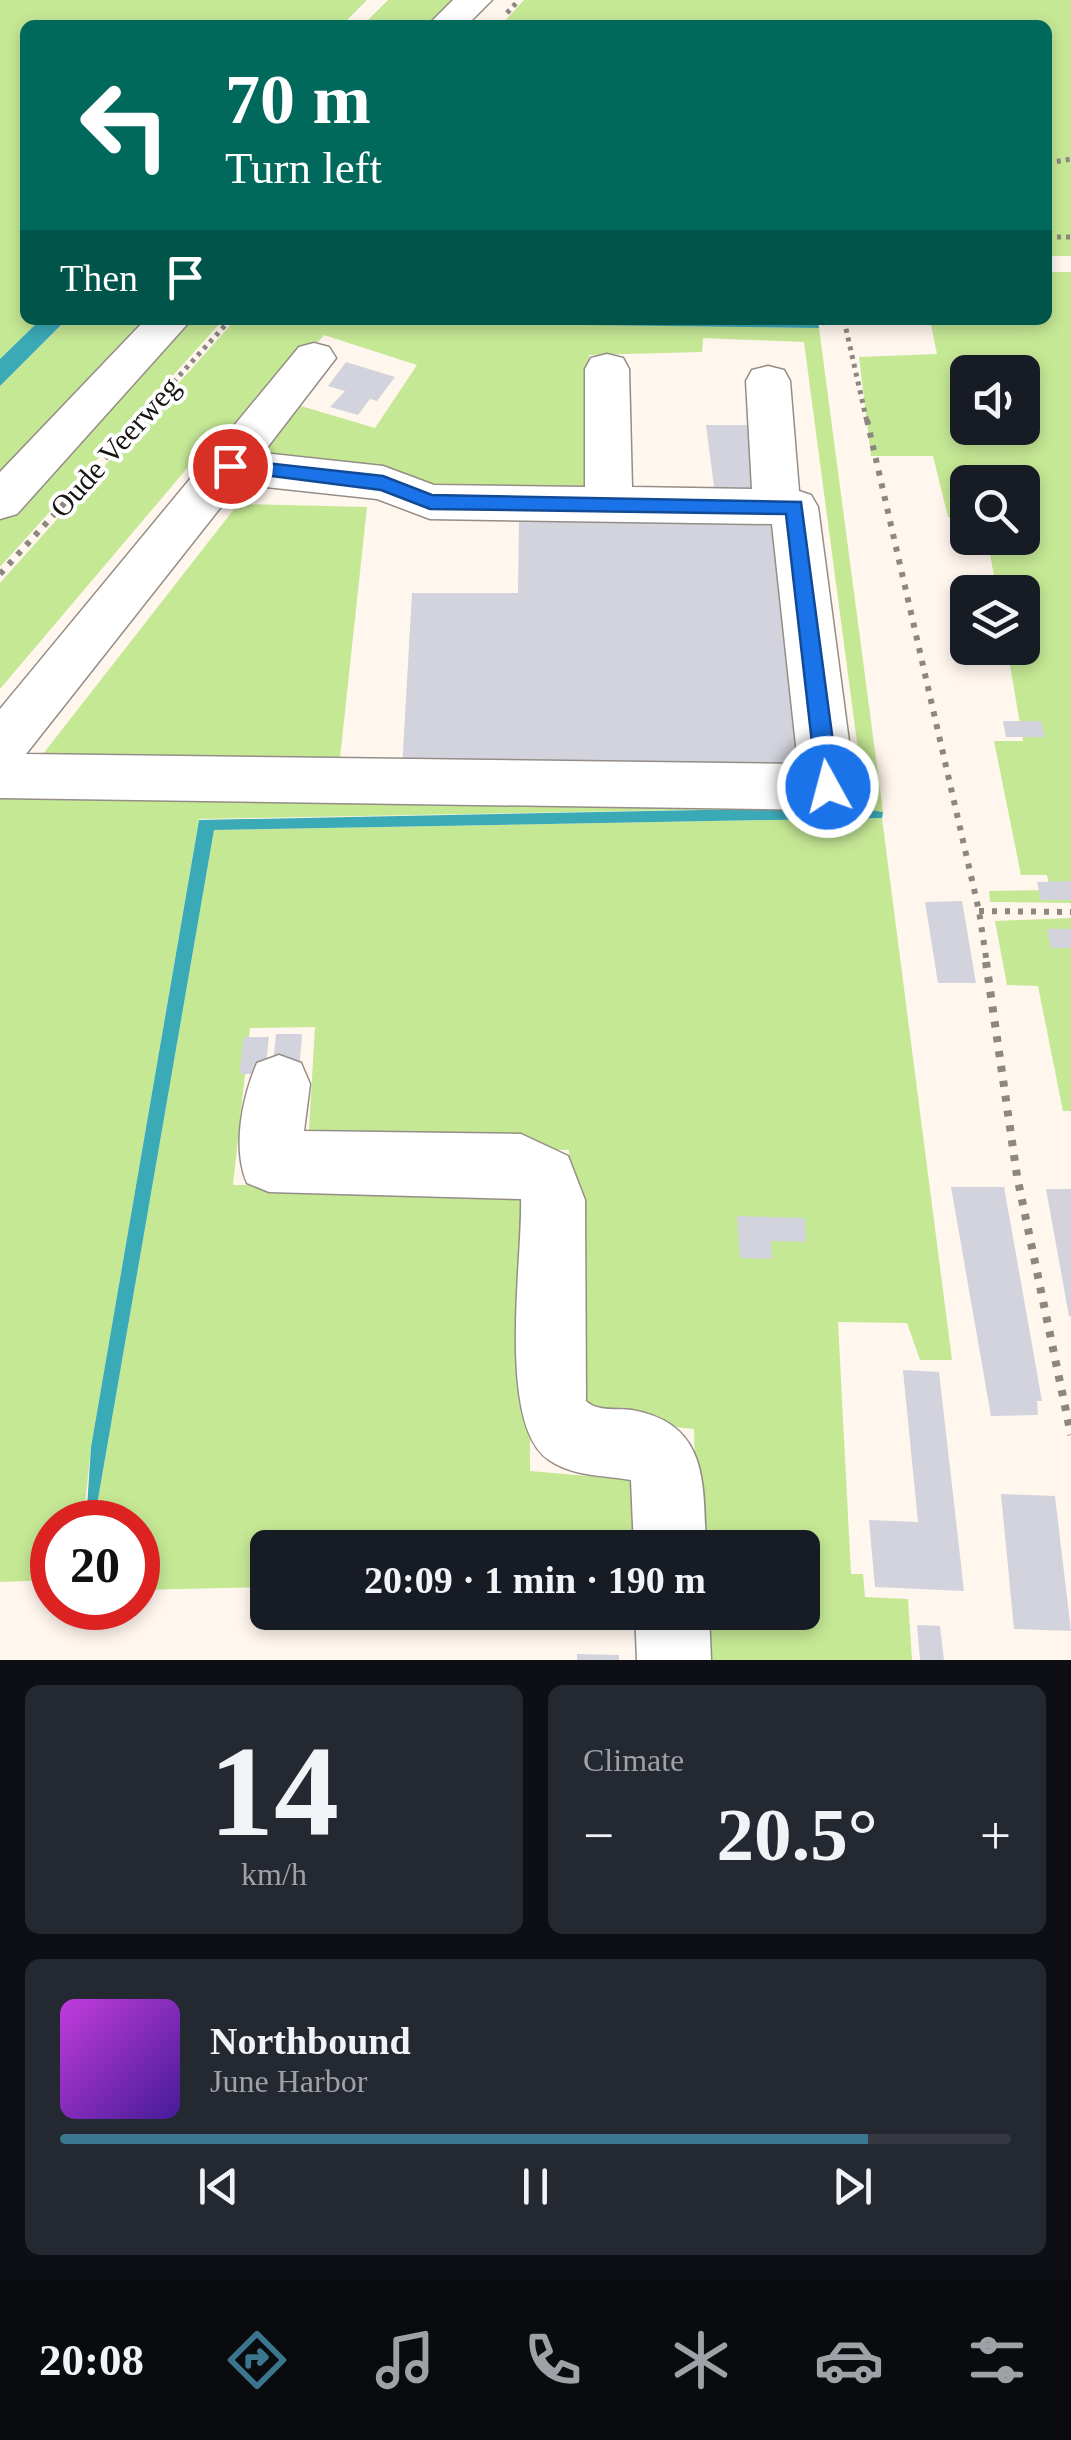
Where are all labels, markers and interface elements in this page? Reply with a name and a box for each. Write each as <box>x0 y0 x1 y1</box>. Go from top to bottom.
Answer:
icon: left <box>60 60 190 190</box>
text: 70 m <box>225 61 371 138</box>
text: Turn left <box>225 143 382 193</box>
icon: arrive <box>158 250 213 305</box>
text: Then <box>60 257 138 299</box>
map controls <box>950 355 1040 665</box>
button: sound <box>950 355 1040 445</box>
street label: Oude Veerweg <box>43 370 186 523</box>
pin <box>188 424 273 509</box>
icon: arrive <box>203 439 258 494</box>
button: search <box>950 465 1040 555</box>
button: layers <box>950 575 1040 665</box>
position arrow <box>776 735 880 839</box>
speed limit sign: 20 <box>30 1500 160 1630</box>
text: 20:09 · 1 min · 190 m <box>364 1559 706 1601</box>
text: 14 <box>209 1719 339 1863</box>
text: Climate <box>583 1742 684 1778</box>
text: 20.5° <box>716 1793 878 1876</box>
text: − <box>583 1805 614 1866</box>
text: + <box>980 1805 1011 1866</box>
text: km/h <box>241 1856 307 1892</box>
text: Northbound <box>210 2020 411 2062</box>
text: June Harbor <box>210 2063 367 2099</box>
icon: previous <box>191 2159 246 2214</box>
icon: pause <box>508 2159 563 2214</box>
icon: next <box>825 2159 880 2214</box>
icon: directions <box>222 2325 292 2395</box>
icon: music <box>370 2325 440 2395</box>
icon: phone <box>518 2325 588 2395</box>
icon: climate <box>666 2325 736 2395</box>
icon: car <box>814 2325 884 2395</box>
icon: filters <box>962 2325 1032 2395</box>
text: 20:08 <box>39 2335 144 2385</box>

